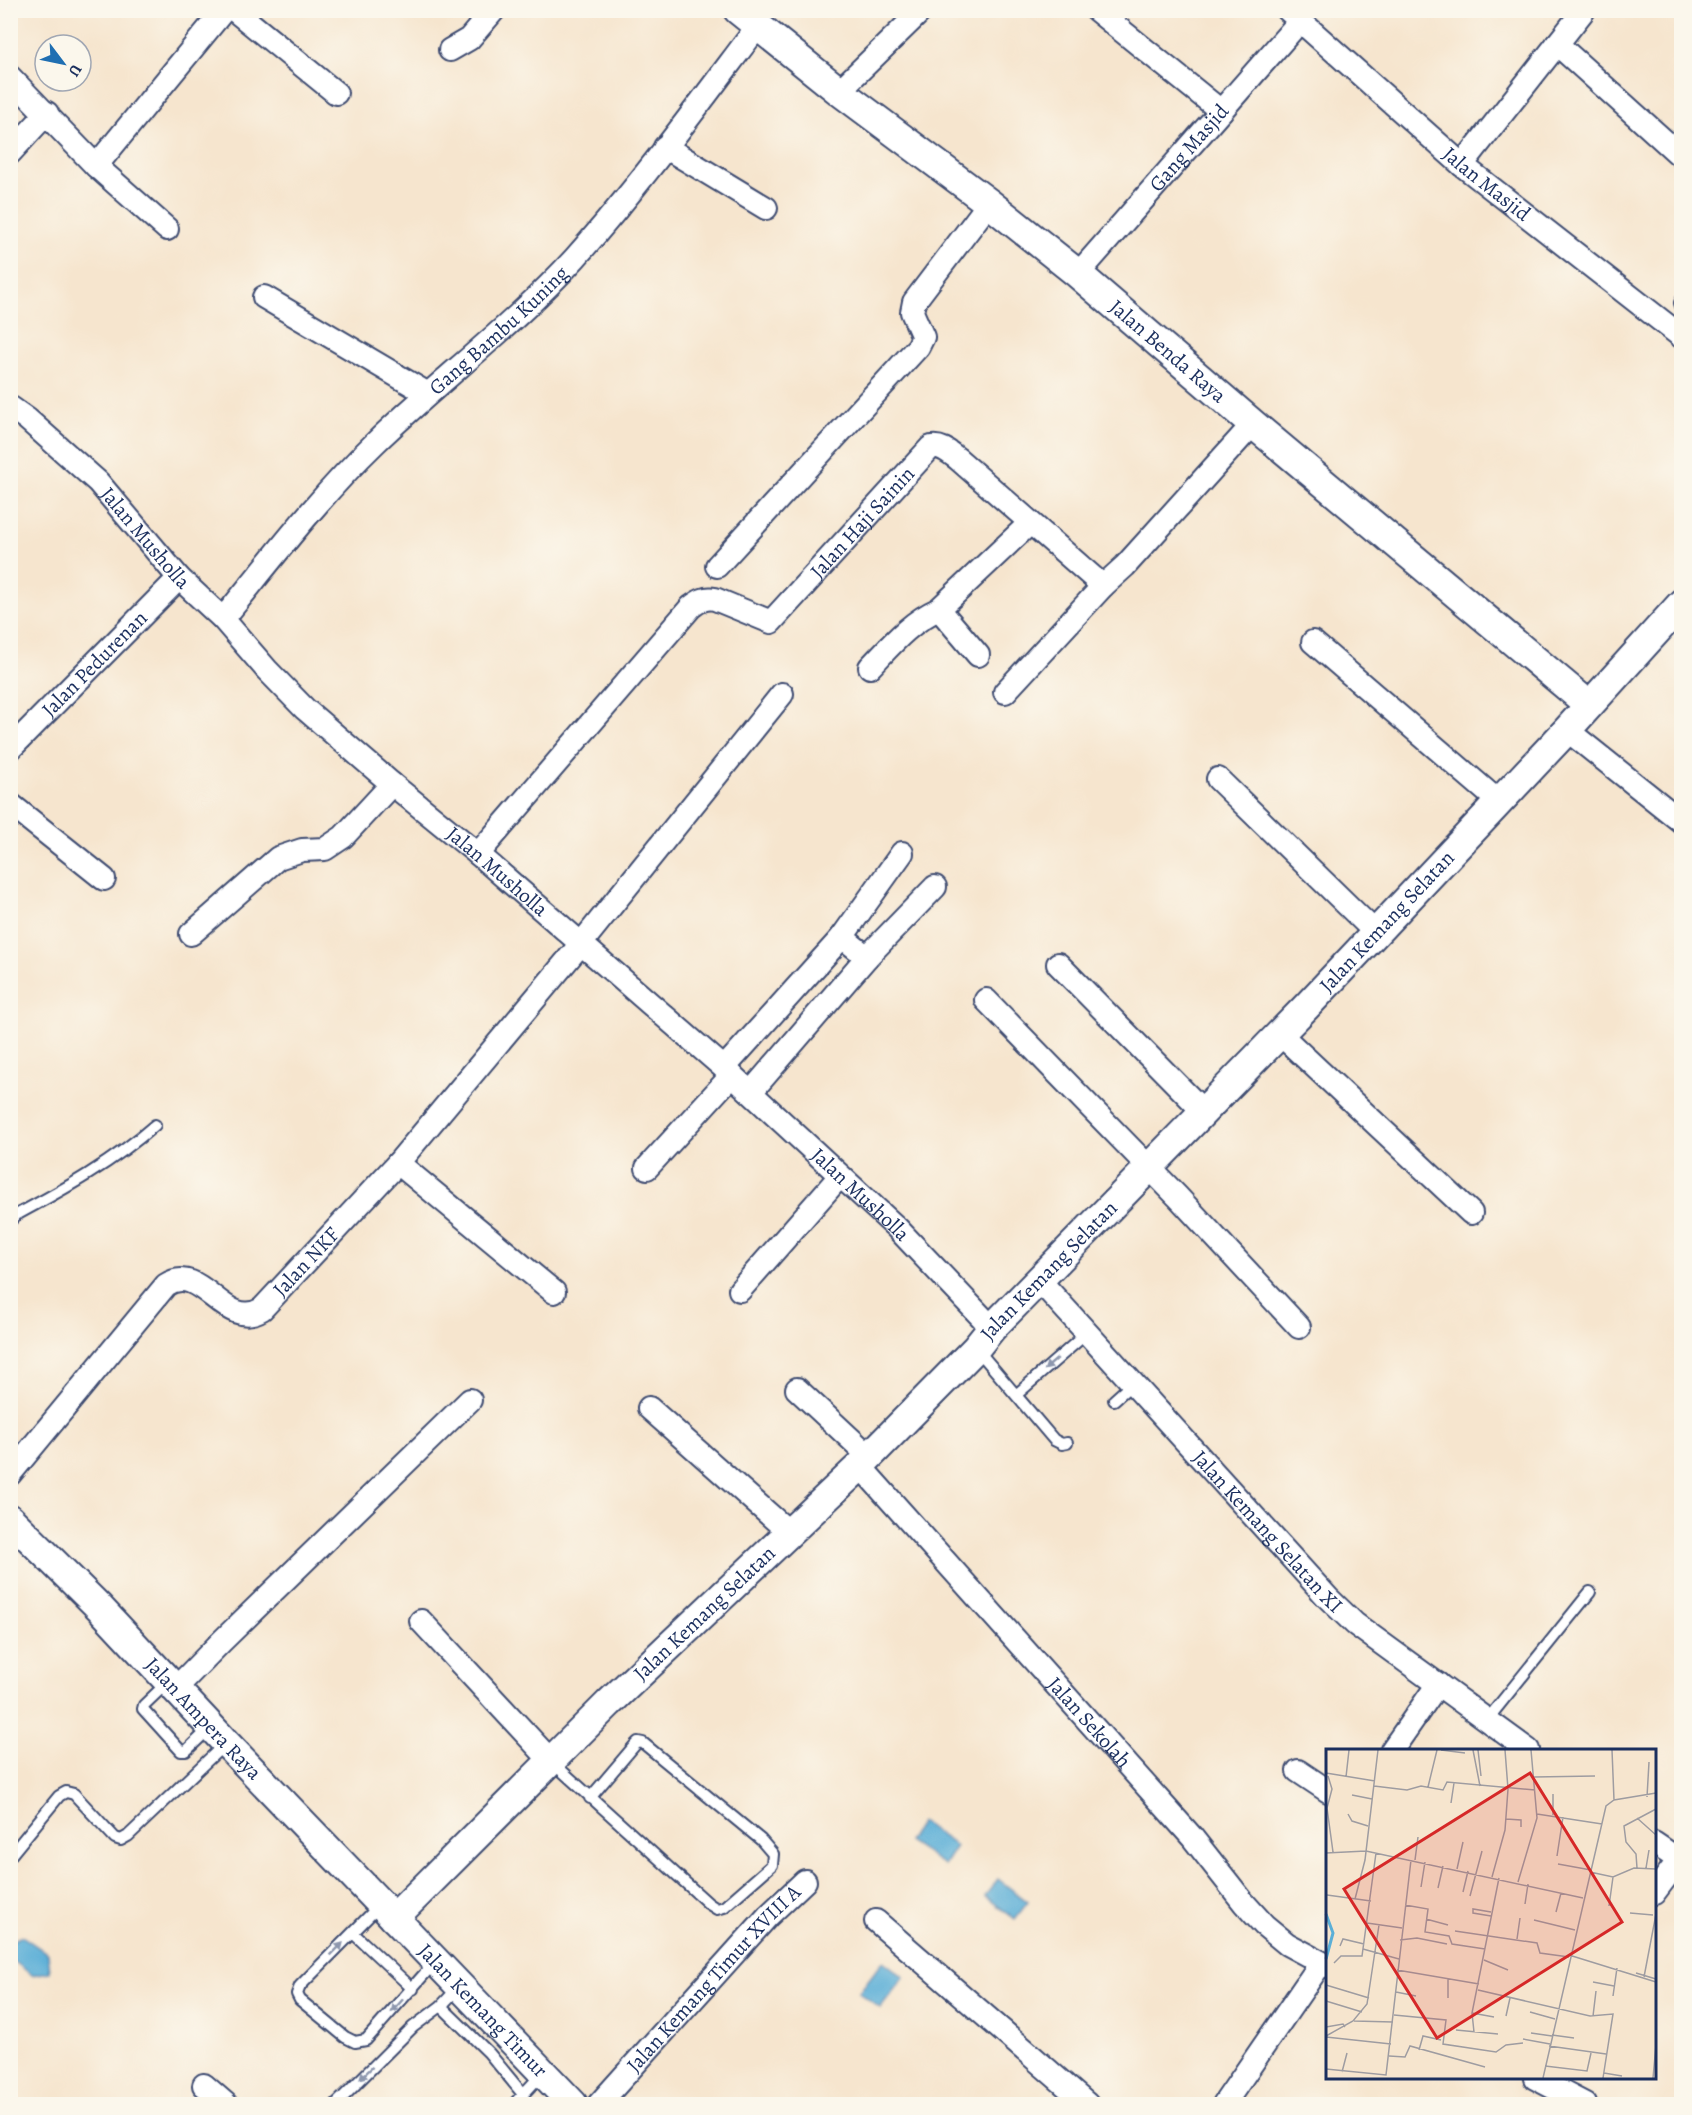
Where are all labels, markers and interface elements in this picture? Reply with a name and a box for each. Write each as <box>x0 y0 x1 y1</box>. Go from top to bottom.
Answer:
north arrow <box>33 33 93 93</box>
text: U <box>63 60 87 81</box>
street label: Gang Masjid <box>1143 97 1235 198</box>
street label: Jalan Masjid <box>1437 140 1537 228</box>
street label: Gang Bambu Kuning <box>423 259 575 401</box>
street label: Jalan Benda Raya <box>1103 293 1233 409</box>
street label: Jalan Haji Sainin <box>804 460 921 584</box>
street label: Jalan Musholla <box>94 481 196 596</box>
street label: Jalan Pedurenan <box>35 604 153 723</box>
street label: Jalan Musholla <box>441 820 554 923</box>
street label: Jalan Kemang Selatan <box>1313 844 1460 998</box>
street label: Jalan Musholla <box>805 1141 916 1247</box>
street label: Jalan Kemang Selatan <box>974 1194 1123 1346</box>
street label: Jalan NKF <box>267 1221 346 1303</box>
one-way arrow <box>1044 1357 1059 1371</box>
street label: Jalan Kemang Selatan XI <box>1186 1444 1349 1619</box>
street label: Jalan Kemang Selatan <box>627 1539 781 1687</box>
street label: Jalan Ampera Raya <box>139 1651 268 1786</box>
street label: Jalan Sekolah <box>1041 1671 1138 1774</box>
inset map <box>1326 1749 1656 2079</box>
street label: Jalan Kemang Timur XVIII A <box>620 1878 807 2078</box>
street label: Jalan Kemang Timur <box>412 1937 554 2083</box>
one-way arrow <box>330 1942 344 1956</box>
one-way arrow <box>390 1998 404 2013</box>
one-way arrow <box>360 2066 374 2080</box>

